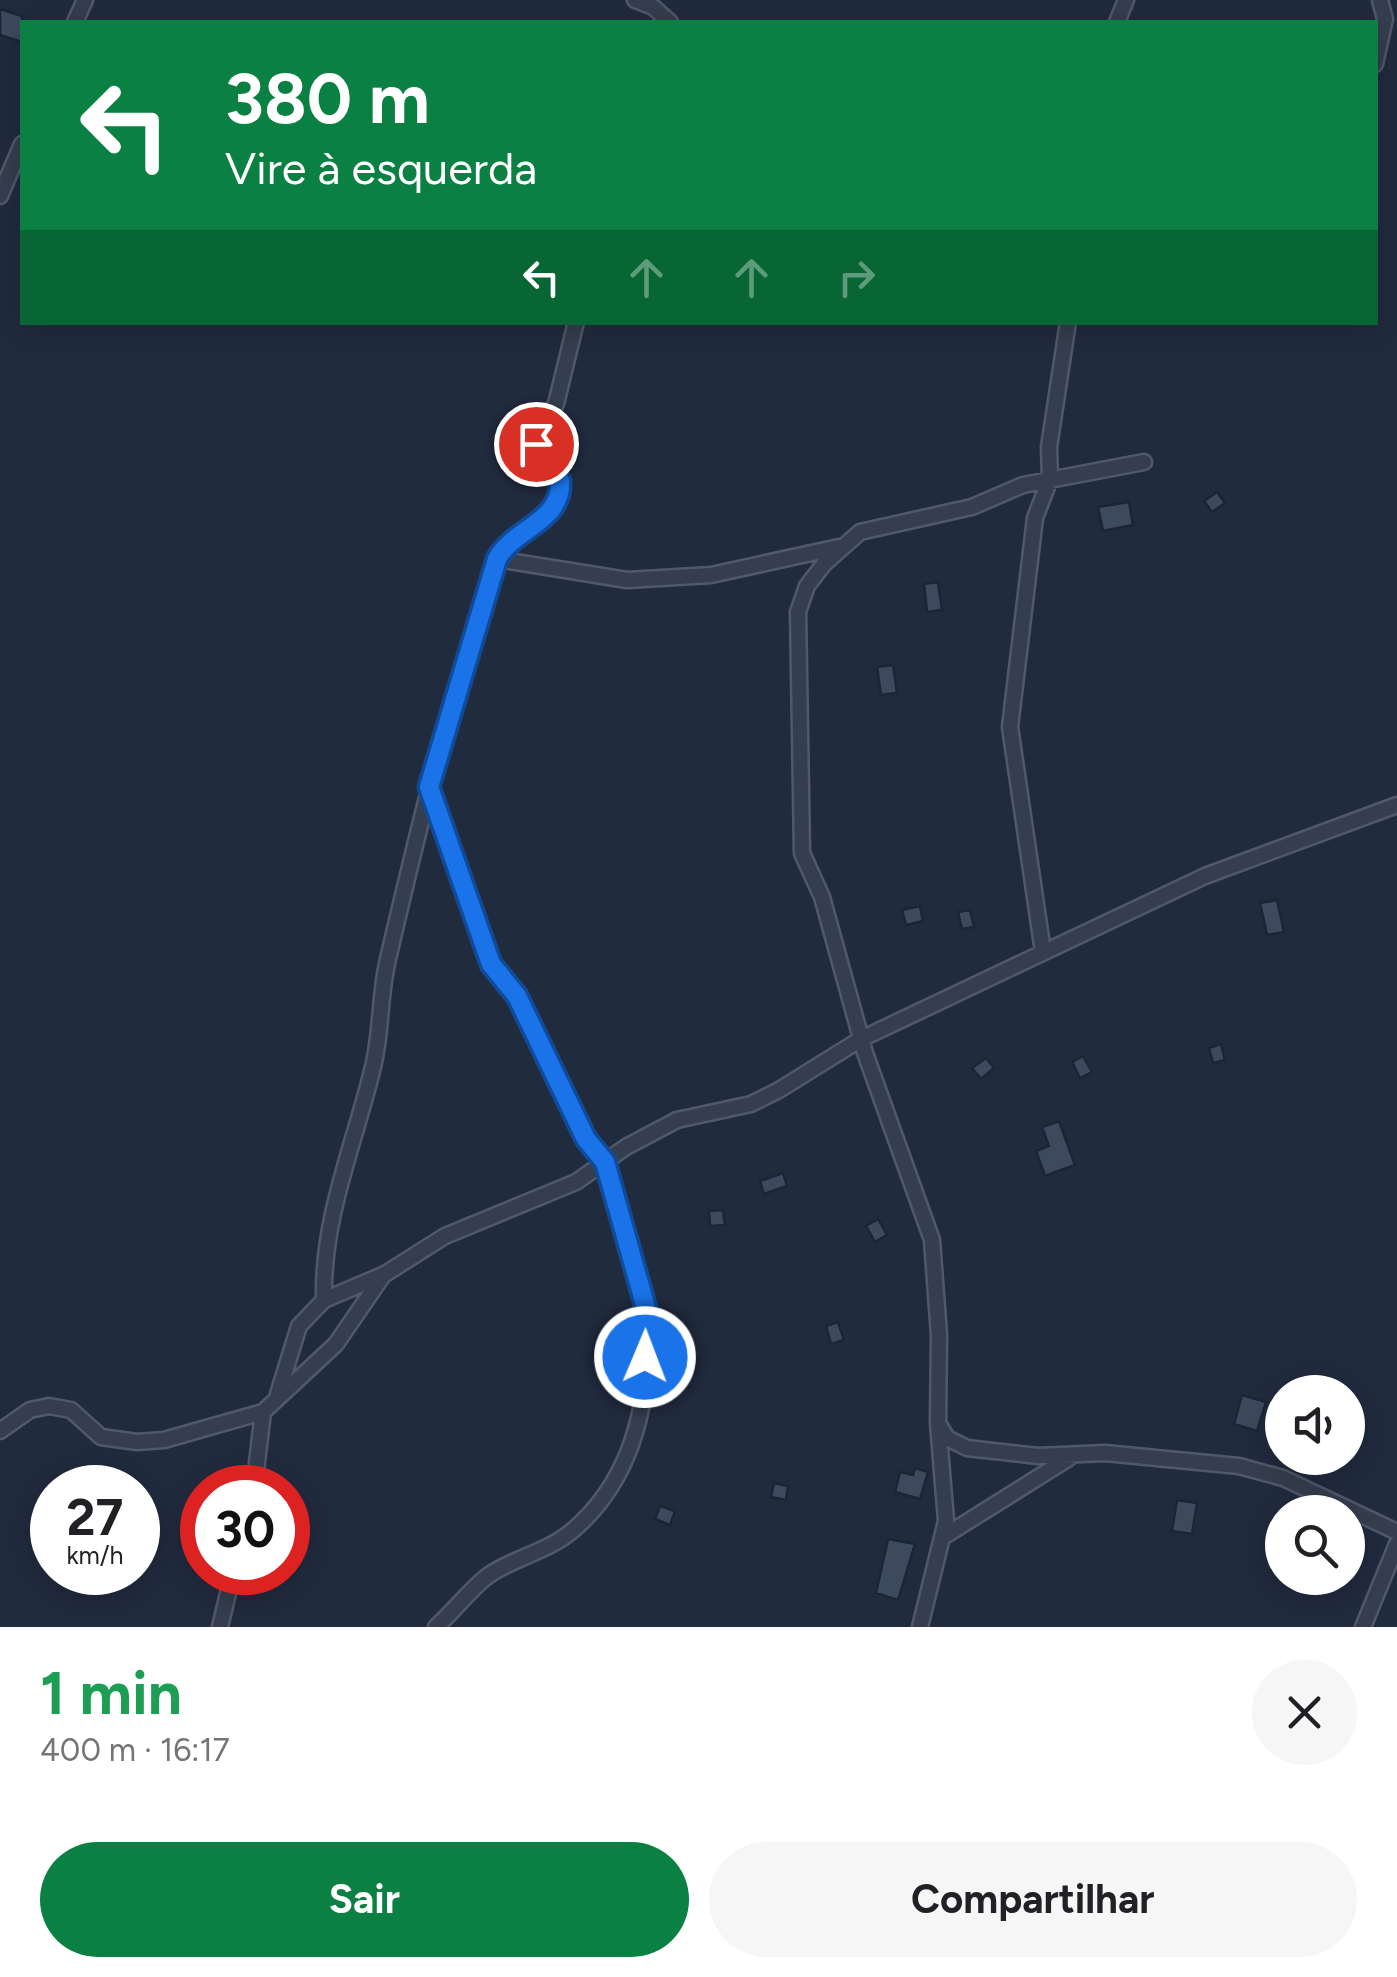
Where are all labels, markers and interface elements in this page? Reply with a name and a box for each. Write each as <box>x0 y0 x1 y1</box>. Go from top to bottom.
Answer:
text: 380 m <box>225 56 430 141</box>
icon: left <box>60 60 190 190</box>
text: Vire à esquerda <box>225 141 537 195</box>
icon: left <box>514 250 569 305</box>
icon: ahead <box>619 250 674 305</box>
icon: ahead <box>724 250 779 305</box>
icon: right <box>829 250 884 305</box>
pin <box>494 402 579 487</box>
icon: arrive <box>509 417 564 472</box>
position arrow <box>593 1305 697 1409</box>
map controls <box>1265 1375 1365 1595</box>
button: sound <box>1265 1375 1365 1475</box>
speed limit sign: 30 <box>180 1465 310 1595</box>
text: 27 <box>67 1487 123 1548</box>
button: search <box>1265 1495 1365 1595</box>
text: km/h <box>66 1540 124 1570</box>
text: 1 min <box>40 1657 182 1729</box>
button: close <box>1252 1660 1357 1765</box>
text: 400 m · 16:17 <box>40 1731 230 1769</box>
button: Sair <box>40 1842 689 1957</box>
button: Compartilhar <box>709 1842 1357 1957</box>

